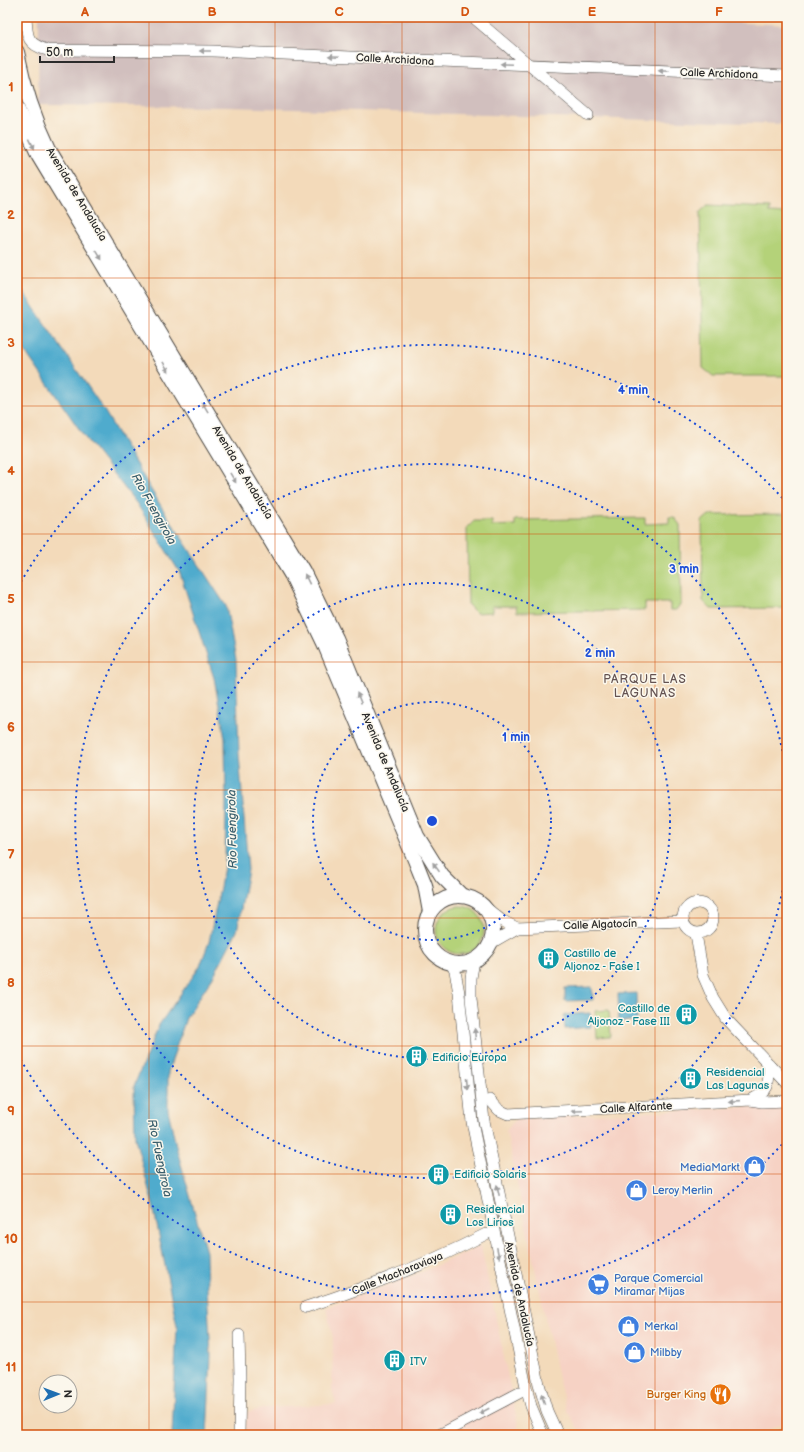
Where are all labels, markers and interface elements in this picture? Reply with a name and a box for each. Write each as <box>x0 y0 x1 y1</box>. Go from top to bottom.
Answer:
text: A <box>80 4 89 20</box>
text: B <box>207 4 217 20</box>
text: C <box>334 4 344 20</box>
text: D <box>460 4 470 20</box>
text: E <box>588 4 597 20</box>
text: F <box>715 4 723 20</box>
scale bar <box>40 38 114 64</box>
text: 50 m <box>46 45 73 60</box>
one-way arrow <box>198 48 211 54</box>
street label: Calle Archidona <box>356 51 434 68</box>
one-way arrow <box>328 53 340 60</box>
one-way arrow <box>500 61 512 68</box>
street label: Calle Archidona <box>680 66 758 81</box>
one-way arrow <box>657 68 670 74</box>
text: 1 <box>8 79 14 95</box>
one-way arrow <box>29 138 35 149</box>
street label: Avenida de Andalucía <box>43 145 110 243</box>
text: 2 <box>7 207 15 223</box>
one-way arrow <box>95 249 102 261</box>
text: 3 <box>7 335 15 351</box>
one-way arrow <box>162 362 170 372</box>
text: 4 min <box>618 383 648 398</box>
one-way arrow <box>201 401 208 413</box>
street label: Avenida de Andalucía <box>209 423 276 521</box>
text: 4 <box>7 463 15 479</box>
water label: Rio Fuengirola <box>128 471 179 548</box>
one-way arrow <box>229 472 236 484</box>
text: 3 min <box>669 562 699 577</box>
one-way arrow <box>304 573 310 585</box>
text: 5 <box>7 591 15 607</box>
text: 2 min <box>585 646 615 661</box>
district label: PARQUE LAS LAGUNAS <box>603 672 687 701</box>
one-way arrow <box>356 691 362 703</box>
street label: Avenida de Andalucía <box>359 710 412 814</box>
text: 6 <box>7 719 15 735</box>
text: 1 min <box>502 730 530 745</box>
water label: Rio Fuengirola <box>224 789 241 869</box>
centre of rings <box>425 814 439 828</box>
text: 7 <box>7 847 15 863</box>
one-way arrow <box>432 862 440 872</box>
street label: Calle Algatocín <box>563 917 637 932</box>
building icon: Castillo de Aljonoz - Fase I <box>536 946 562 972</box>
place label: Castillo de Aljonoz - Fase I <box>564 947 640 973</box>
text: 8 <box>7 975 15 991</box>
building icon: Castillo de Aljonoz - Fase III <box>673 1001 699 1027</box>
place label: Castillo de Aljonoz - Fase III <box>588 1002 671 1028</box>
one-way arrow <box>471 1028 478 1040</box>
building icon: Edificio Europa <box>403 1044 429 1070</box>
place label: Edificio Europa <box>432 1051 507 1064</box>
building icon: Residencial Las Lagunas <box>678 1065 704 1091</box>
place label: Residencial Las Lagunas <box>706 1066 770 1092</box>
one-way arrow <box>464 1078 471 1090</box>
one-way arrow <box>727 1098 740 1104</box>
street label: Calle Alfarante <box>599 1099 673 1116</box>
text: 9 <box>7 1103 15 1119</box>
one-way arrow <box>571 1107 583 1114</box>
water label: Rio Fuengirola <box>144 1118 175 1199</box>
shop icon: MediaMarkt <box>742 1154 768 1180</box>
building icon: Edificio Solaris <box>426 1161 452 1187</box>
place label: MediaMarkt <box>680 1161 741 1174</box>
place label: Edificio Solaris <box>454 1168 527 1181</box>
shop icon: Leroy Merlin <box>623 1177 649 1203</box>
one-way arrow <box>495 1184 501 1196</box>
place label: Leroy Merlin <box>652 1184 713 1197</box>
building icon: Residencial Los Lirios <box>438 1202 464 1228</box>
place label: Residencial Los Lirios <box>466 1203 525 1229</box>
text: 10 <box>4 1231 18 1247</box>
street label: Avenida de Andalucía <box>502 1240 537 1348</box>
one-way arrow <box>496 1247 502 1259</box>
street label: Calle Macharaviaya <box>350 1249 445 1298</box>
supermarket icon: Parque Comercial Miramar Mijas <box>585 1271 611 1297</box>
place label: Parque Comercial Miramar Mijas <box>614 1272 703 1298</box>
shop icon: Merkal <box>616 1313 642 1339</box>
place label: Merkal <box>644 1320 678 1333</box>
shop icon: Milbby <box>622 1339 648 1365</box>
place label: Milbby <box>650 1346 682 1359</box>
building icon: ITV <box>382 1348 408 1374</box>
place label: ITV <box>410 1355 427 1368</box>
text: 11 <box>6 1359 16 1375</box>
north arrow <box>38 1374 78 1414</box>
restaurant icon: Burger King <box>708 1381 734 1407</box>
place label: Burger King <box>647 1388 706 1401</box>
text: N <box>61 1390 74 1398</box>
one-way arrow <box>540 1393 546 1405</box>
one-way arrow <box>479 1408 490 1415</box>

